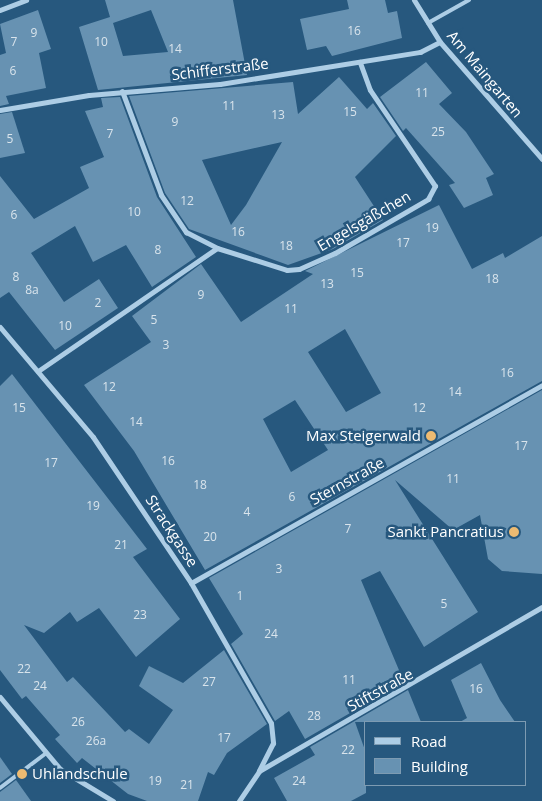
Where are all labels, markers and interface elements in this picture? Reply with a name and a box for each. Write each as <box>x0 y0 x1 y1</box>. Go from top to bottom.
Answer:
house number: 16 <box>347 24 361 38</box>
house number: 9 <box>31 26 37 40</box>
street label: Am Maingarten <box>444 27 526 121</box>
house number: 7 <box>11 35 17 49</box>
house number: 10 <box>94 35 108 49</box>
house number: 14 <box>168 42 182 56</box>
street label: Schifferstraße <box>170 54 270 84</box>
house number: 6 <box>10 64 16 78</box>
house number: 11 <box>415 86 429 100</box>
house number: 11 <box>222 99 236 113</box>
house number: 15 <box>343 105 357 119</box>
house number: 13 <box>271 108 285 122</box>
house number: 9 <box>172 115 178 129</box>
house number: 25 <box>431 125 445 139</box>
house number: 7 <box>107 127 113 141</box>
house number: 5 <box>7 132 13 146</box>
street label: Engelsgäßchen <box>314 187 414 255</box>
house number: 12 <box>180 194 194 208</box>
house number: 10 <box>127 205 141 219</box>
house number: 6 <box>11 208 17 222</box>
house number: 19 <box>425 221 439 235</box>
house number: 16 <box>231 225 245 239</box>
house number: 17 <box>396 236 410 250</box>
house number: 18 <box>279 239 293 253</box>
house number: 8 <box>155 243 161 257</box>
house number: 15 <box>350 266 364 280</box>
house number: 8 <box>13 270 19 284</box>
house number: 18 <box>485 272 499 286</box>
house number: 13 <box>320 277 334 291</box>
house number: 8a <box>25 283 39 297</box>
house number: 9 <box>198 288 204 302</box>
house number: 2 <box>95 296 101 310</box>
house number: 11 <box>284 302 298 316</box>
house number: 5 <box>151 313 157 327</box>
house number: 10 <box>58 319 72 333</box>
house number: 3 <box>163 338 169 352</box>
house number: 16 <box>500 366 514 380</box>
house number: 12 <box>102 380 116 394</box>
house number: 14 <box>448 385 462 399</box>
house number: 15 <box>12 401 26 415</box>
house number: 12 <box>412 401 426 415</box>
house number: 14 <box>129 415 143 429</box>
place label: Max Steigerwald <box>306 427 421 445</box>
marker: Max Steigerwald <box>425 430 437 442</box>
house number: 17 <box>514 439 528 453</box>
street label: Sternstraße <box>307 453 387 509</box>
house number: 16 <box>161 454 175 468</box>
house number: 17 <box>44 456 58 470</box>
house number: 11 <box>446 472 460 486</box>
house number: 18 <box>193 478 207 492</box>
house number: 6 <box>289 490 295 504</box>
street label: Strackgasse <box>142 492 202 570</box>
house number: 19 <box>86 499 100 513</box>
house number: 4 <box>244 505 250 519</box>
house number: 7 <box>345 522 351 536</box>
place label: Sankt Pancratius <box>387 523 504 541</box>
marker: Sankt Pancratius <box>508 526 520 538</box>
house number: 20 <box>203 530 217 544</box>
house number: 21 <box>114 538 128 552</box>
house number: 3 <box>276 562 282 576</box>
house number: 1 <box>237 589 243 603</box>
house number: 5 <box>441 597 447 611</box>
house number: 23 <box>133 608 147 622</box>
house number: 24 <box>264 627 278 641</box>
house number: 22 <box>17 662 31 676</box>
street label: Stiftstraße <box>344 665 416 715</box>
house number: 11 <box>342 673 356 687</box>
house number: 27 <box>202 675 216 689</box>
house number: 24 <box>33 679 47 693</box>
house number: 16 <box>469 682 483 696</box>
house number: 28 <box>307 709 321 723</box>
house number: 26 <box>71 715 85 729</box>
legend <box>364 721 527 786</box>
house number: 17 <box>217 731 231 745</box>
text: Road <box>411 731 447 751</box>
house number: 26a <box>86 734 106 748</box>
house number: 22 <box>341 743 355 757</box>
text: Building <box>411 756 468 776</box>
place label: Uhlandschule <box>32 765 128 783</box>
marker: Uhlandschule <box>16 768 28 780</box>
house number: 19 <box>148 774 162 788</box>
house number: 24 <box>292 774 306 788</box>
house number: 21 <box>180 778 194 792</box>

